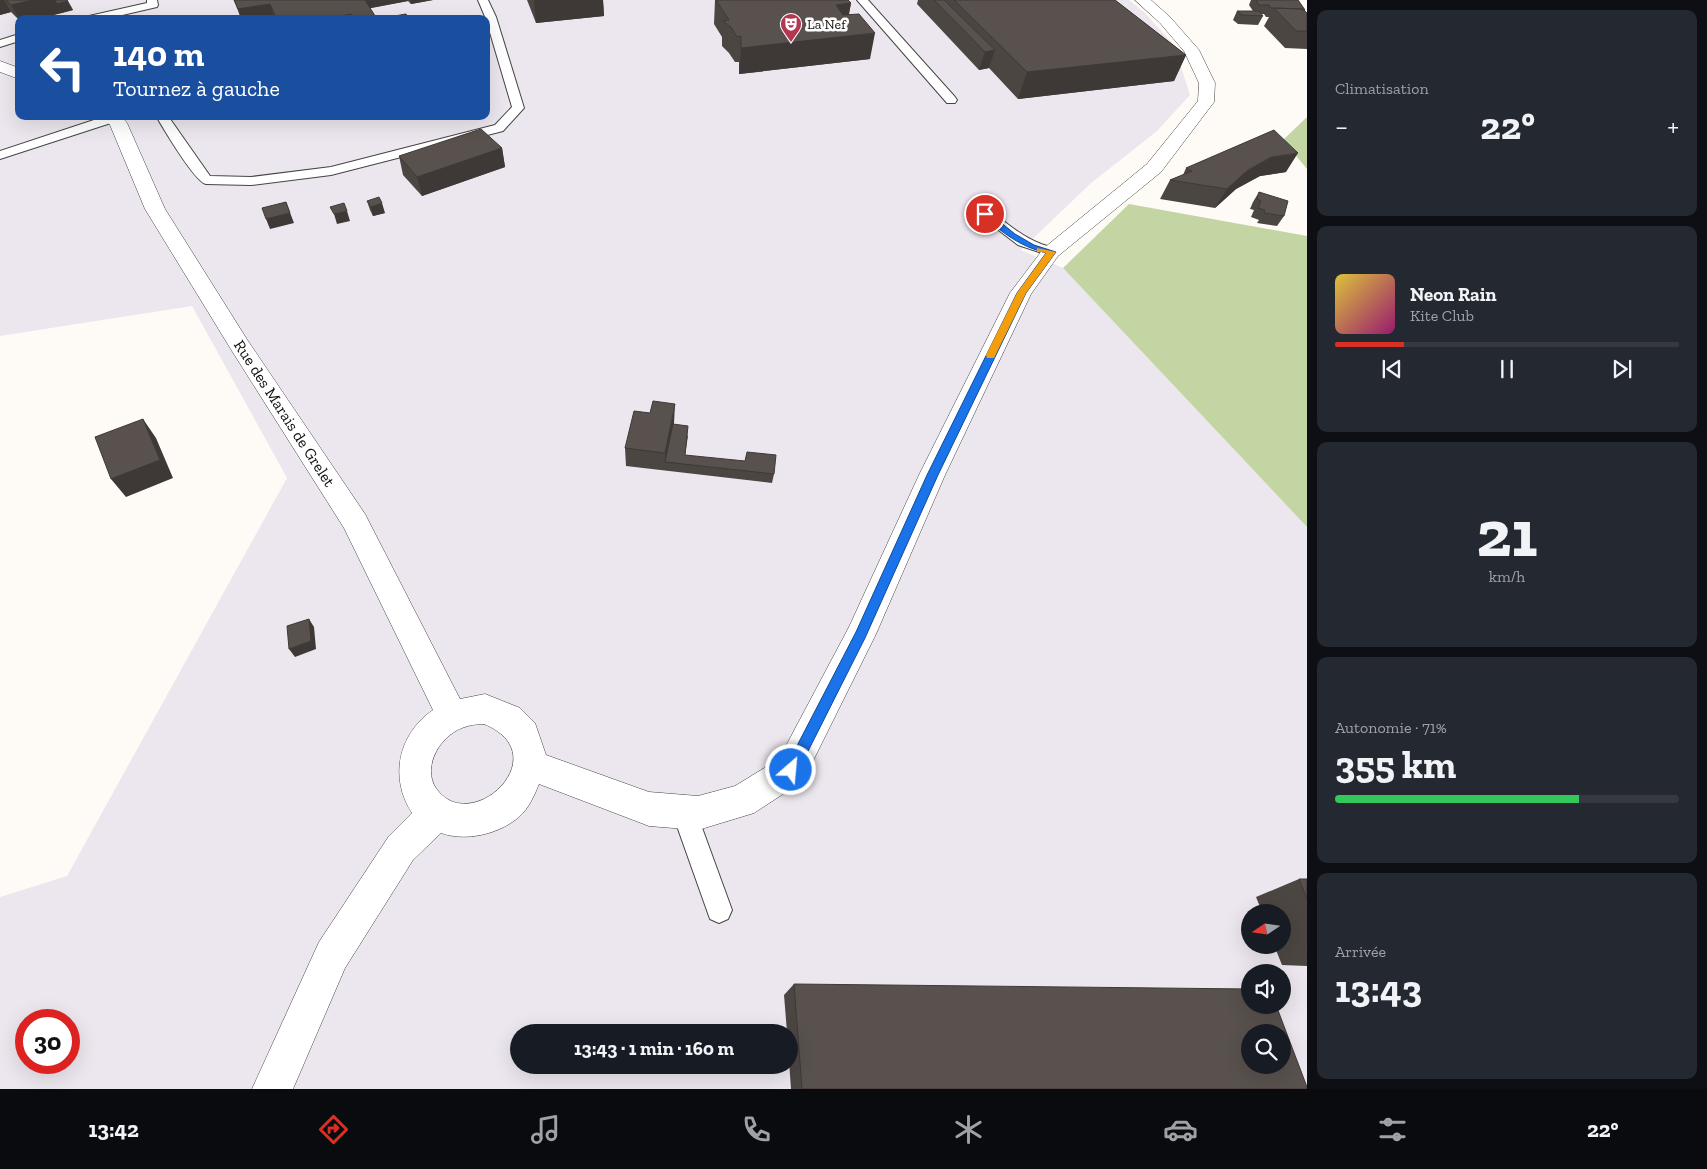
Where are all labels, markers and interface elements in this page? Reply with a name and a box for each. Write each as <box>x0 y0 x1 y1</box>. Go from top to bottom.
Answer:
theatre icon: La Nef <box>779 12 803 43</box>
place label: La Nef <box>807 16 847 33</box>
text: 140 m <box>113 33 204 75</box>
icon: left <box>30 35 95 100</box>
text: Tournez à gauche <box>113 75 280 102</box>
text: Climatisation <box>1335 79 1429 98</box>
text: 22° <box>1480 103 1535 149</box>
text: − <box>1335 110 1348 143</box>
text: + <box>1667 110 1679 143</box>
pin <box>964 193 1006 235</box>
icon: arrive <box>971 200 999 228</box>
text: Neon Rain <box>1410 283 1497 306</box>
text: Kite Club <box>1410 306 1474 325</box>
street label: Rue des Marais de Grelet <box>230 336 339 490</box>
icon: previous <box>1378 355 1406 383</box>
icon: pause <box>1493 355 1521 383</box>
icon: next <box>1608 355 1636 383</box>
text: 21 <box>1476 495 1538 573</box>
text: km/h <box>1489 567 1525 586</box>
text: Autonomie · 71% <box>1335 718 1447 737</box>
text: 355 km <box>1335 742 1456 788</box>
position arrow <box>764 743 816 795</box>
north arrow <box>1241 904 1291 954</box>
map controls <box>1241 904 1291 1074</box>
text: Arrivée <box>1335 942 1386 961</box>
button: sound <box>1241 964 1291 1014</box>
text: 13:43 <box>1335 966 1422 1012</box>
speed limit sign: 30 <box>15 1009 80 1074</box>
button: search <box>1241 1024 1291 1074</box>
text: 13:43 · 1 min · 160 m <box>574 1037 734 1060</box>
icon: directions <box>316 1112 351 1147</box>
icon: music <box>528 1112 563 1147</box>
icon: phone <box>739 1112 774 1147</box>
icon: climate <box>951 1112 986 1147</box>
icon: car <box>1163 1112 1198 1147</box>
icon: filters <box>1375 1112 1410 1147</box>
text: 13:42 <box>88 1116 139 1143</box>
text: 22° <box>1587 1116 1619 1143</box>

